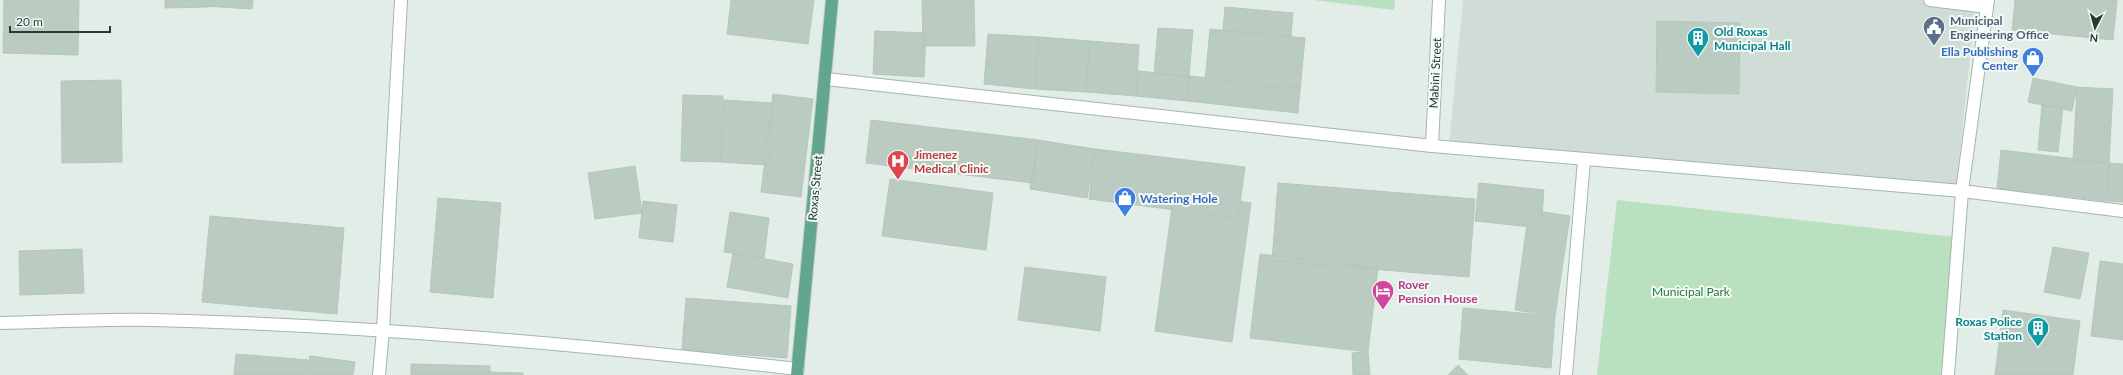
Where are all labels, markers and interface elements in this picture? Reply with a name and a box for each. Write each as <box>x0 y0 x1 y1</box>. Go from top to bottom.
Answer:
scale bar <box>10 8 110 34</box>
north arrow <box>2075 8 2115 48</box>
place label: Municipal Engineering Office <box>1950 13 2049 42</box>
text: 20 m <box>16 14 43 29</box>
public building icon: Municipal Engineering Office <box>1921 14 1947 47</box>
place label: Old Roxas Municipal Hall <box>1714 24 1791 53</box>
building icon: Old Roxas Municipal Hall <box>1685 25 1711 58</box>
text: N <box>2089 32 2099 45</box>
street label: Mabini Street <box>1426 37 1444 109</box>
place label: Ella Publishing Center <box>1941 44 2019 73</box>
shop icon: Ella Publishing Center <box>2020 45 2046 78</box>
place label: Jimenez Medical Clinic <box>914 147 989 176</box>
hospital icon: Jimenez Medical Clinic <box>885 148 911 181</box>
street label: Roxas Street <box>805 154 825 221</box>
shop icon: Watering Hole <box>1112 185 1138 218</box>
place label: Watering Hole <box>1140 191 1218 206</box>
place label: Rover Pension House <box>1398 277 1478 306</box>
hotel icon: Rover Pension House <box>1370 278 1396 311</box>
park label: Municipal Park <box>1652 284 1731 299</box>
place label: Roxas Police Station <box>1955 314 2023 343</box>
building icon: Roxas Police Station <box>2025 315 2051 348</box>

